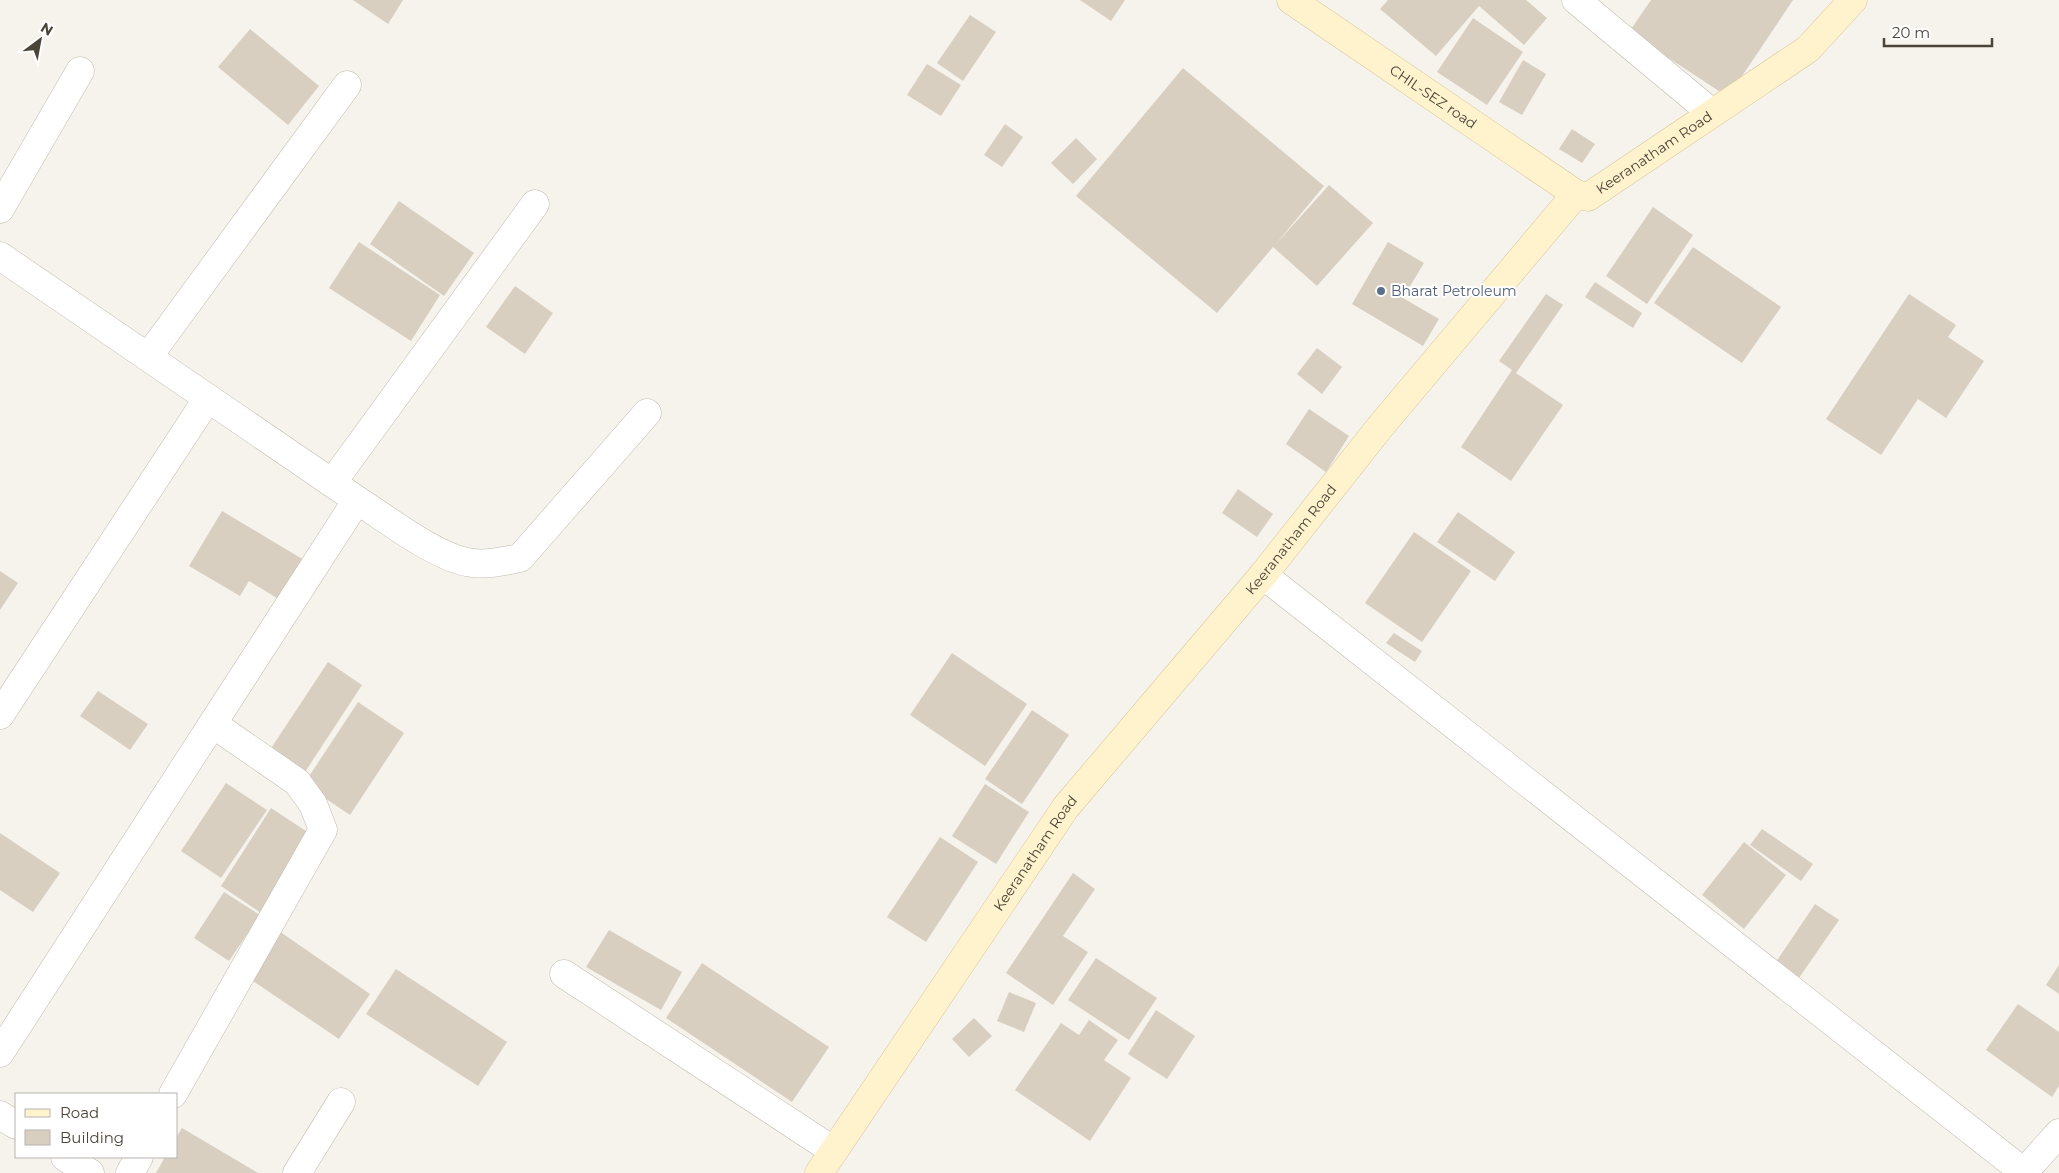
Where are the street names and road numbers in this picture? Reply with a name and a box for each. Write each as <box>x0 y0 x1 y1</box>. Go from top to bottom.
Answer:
street label: CHIL-SEZ road <box>1386 61 1480 133</box>
street label: Keeranatham Road <box>1593 107 1716 198</box>
street label: Keeranatham Road <box>1241 481 1340 598</box>
street label: Keeranatham Road <box>989 792 1081 915</box>

